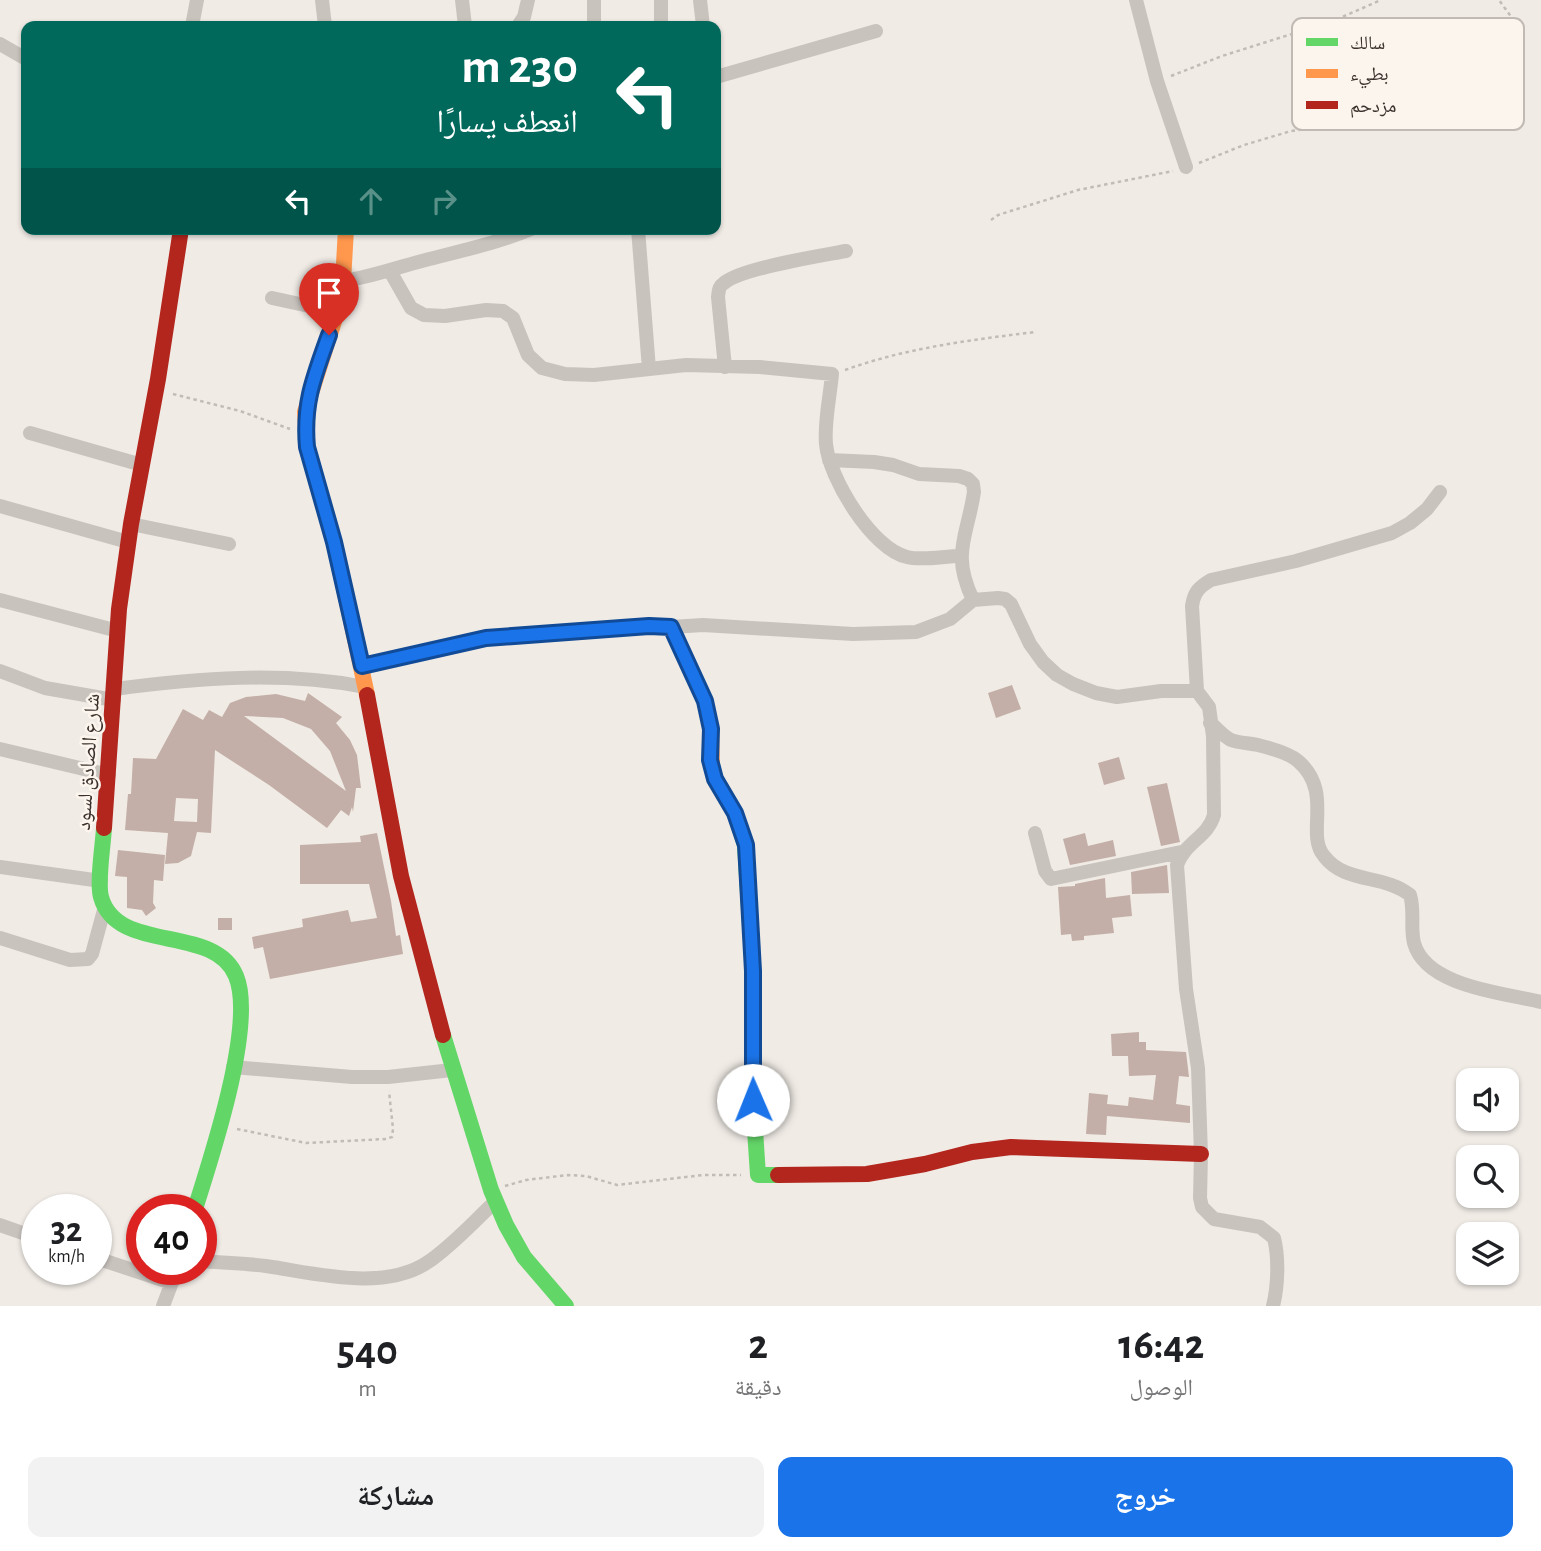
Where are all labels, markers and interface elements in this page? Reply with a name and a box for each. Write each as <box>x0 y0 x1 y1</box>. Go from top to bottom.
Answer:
legend <box>1292 18 1524 130</box>
text: سالك <box>1350 34 1385 53</box>
text: 230 m <box>461 43 578 92</box>
icon: left <box>602 49 693 140</box>
text: بطيء <box>1350 65 1389 89</box>
text: مزدحم <box>1350 97 1396 118</box>
text: انعطف يسارًا <box>437 106 578 138</box>
icon: left <box>279 182 317 220</box>
icon: ahead <box>352 182 390 220</box>
icon: right <box>425 182 463 220</box>
pin <box>299 263 359 335</box>
icon: arrive <box>310 274 348 312</box>
street label: شارع الصادق لسود <box>73 693 105 831</box>
position arrow <box>716 1063 790 1137</box>
map controls <box>1456 1068 1519 1285</box>
button: sound <box>1456 1068 1519 1131</box>
button: search <box>1456 1145 1519 1208</box>
speed limit sign: 40 <box>126 1194 217 1285</box>
text: 32 <box>51 1213 82 1248</box>
button: layers <box>1456 1222 1519 1285</box>
text: km/h <box>48 1248 85 1266</box>
text: 2 <box>748 1324 768 1366</box>
text: 16:42 <box>1118 1324 1204 1366</box>
text: 540 <box>337 1330 398 1372</box>
text: دقيقة <box>735 1377 782 1400</box>
text: الوصول <box>1129 1377 1193 1400</box>
text: m <box>358 1378 377 1401</box>
button: مشاركة <box>28 1457 764 1537</box>
button: خروج <box>778 1457 1513 1537</box>

